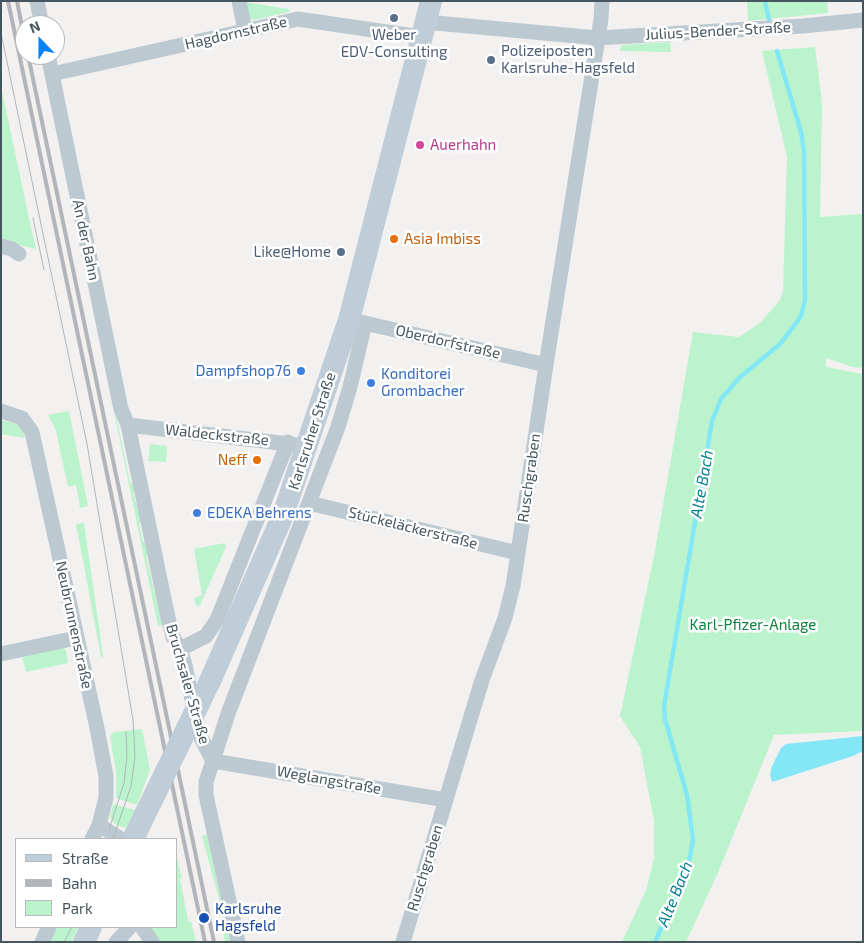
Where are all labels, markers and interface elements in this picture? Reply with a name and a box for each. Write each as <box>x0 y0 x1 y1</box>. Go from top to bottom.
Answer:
marker: Weber EDV-Consulting <box>388 12 400 24</box>
street label: Hagdornstraße <box>183 13 289 53</box>
north arrow <box>15 15 65 65</box>
text: N <box>27 17 42 36</box>
street label: Julius-Bender-Straße <box>645 18 791 44</box>
place label: Weber EDV-Consulting <box>341 26 447 61</box>
place label: Polizeiposten Karlsruhe-Hagsfeld <box>501 42 635 77</box>
marker: Polizeiposten Karlsruhe-Hagsfeld <box>485 54 497 66</box>
place label: Auerhahn <box>430 136 496 154</box>
marker: Auerhahn <box>414 139 426 151</box>
street label: An der Bahn <box>69 198 103 282</box>
place label: Asia Imbiss <box>404 230 481 248</box>
marker: Asia Imbiss <box>388 233 400 245</box>
place label: Like@Home <box>254 243 331 261</box>
marker: Like@Home <box>335 246 347 258</box>
street label: Oberdorfstraße <box>394 321 502 363</box>
place label: Dampfshop76 <box>195 362 291 380</box>
marker: Dampfshop76 <box>295 365 307 377</box>
place label: Konditorei Grombacher <box>381 365 465 400</box>
street label: Karlsruher Straße <box>285 370 339 492</box>
marker: Konditorei Grombacher <box>365 377 377 389</box>
street label: Waldeckstraße <box>164 421 270 449</box>
street label: Ruschgraben <box>514 432 544 524</box>
water label: Alte Bach <box>687 449 717 519</box>
place label: Neff <box>218 451 247 469</box>
marker: Neff <box>251 454 263 466</box>
street label: Stückeläckerstraße <box>346 503 480 553</box>
place label: EDEKA Behrens <box>207 504 312 522</box>
marker: EDEKA Behrens <box>191 507 203 519</box>
street label: Neubrunnenstraße <box>52 559 96 691</box>
park label: Karl-Pfizer-Anlage <box>690 616 816 634</box>
street label: Bruchsaler Straße <box>162 622 214 746</box>
street label: Weglangstraße <box>275 762 383 798</box>
street label: Ruschgraben <box>403 823 447 913</box>
legend <box>15 838 178 928</box>
text: Straße <box>62 849 108 867</box>
water label: Alte Bach <box>653 859 697 929</box>
text: Bahn <box>62 874 97 892</box>
text: Park <box>62 899 93 917</box>
place label: Karlsruhe Hagsfeld <box>215 900 282 935</box>
marker: Karlsruhe Hagsfeld <box>197 911 211 925</box>

